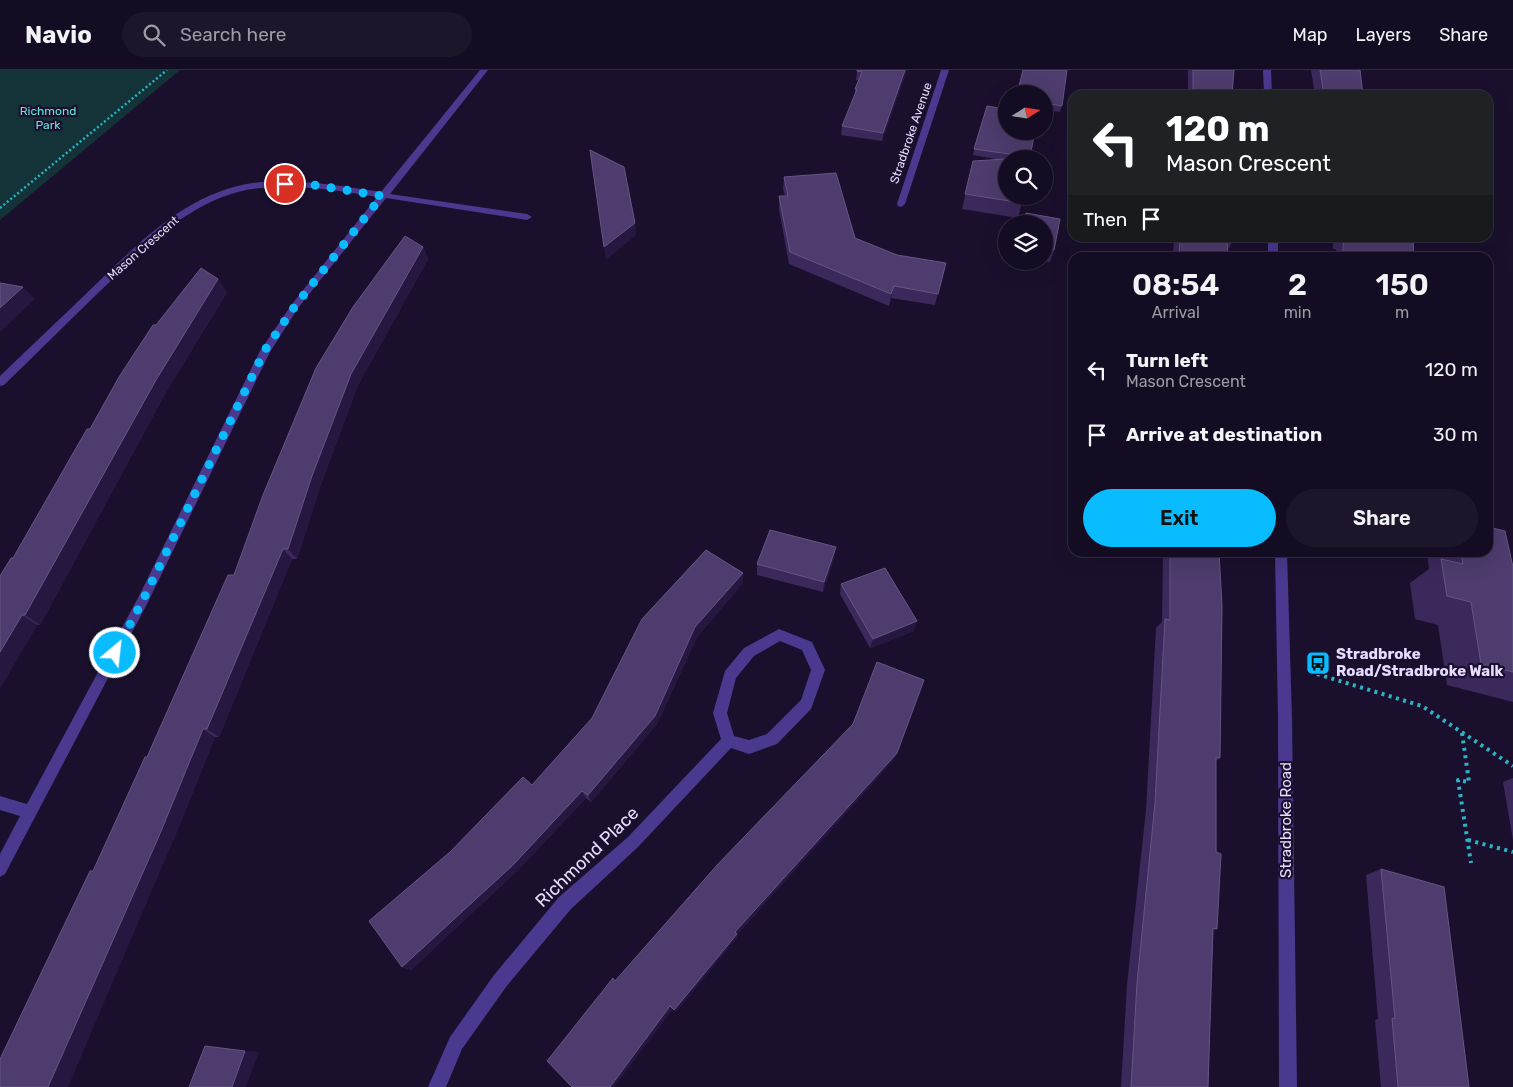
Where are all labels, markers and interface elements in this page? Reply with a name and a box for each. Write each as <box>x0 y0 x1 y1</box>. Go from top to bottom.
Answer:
search box <box>122 12 472 57</box>
text: Navio <box>25 21 92 49</box>
icon: search <box>140 21 168 49</box>
text: Search here <box>180 23 286 46</box>
text: Map <box>1293 24 1328 46</box>
text: Layers <box>1356 24 1411 46</box>
text: Share <box>1439 24 1488 46</box>
street label: Stradbroke Avenue <box>887 80 935 185</box>
north arrow <box>998 85 1052 140</box>
map controls <box>998 85 1053 270</box>
park label: Richmond Park <box>20 104 76 132</box>
text: 120 m <box>1166 108 1269 150</box>
icon: left <box>1083 110 1148 175</box>
button: search <box>998 150 1053 205</box>
text: Mason Crescent <box>1166 150 1331 177</box>
pin <box>264 163 306 205</box>
icon: arrive <box>271 170 299 198</box>
icon: arrive <box>1137 205 1165 233</box>
text: Then <box>1083 208 1127 231</box>
street label: Mason Crescent <box>104 213 182 283</box>
button: layers <box>998 215 1053 270</box>
text: 08:54 <box>1132 267 1220 303</box>
text: 2 <box>1288 267 1307 303</box>
text: 150 <box>1376 267 1429 303</box>
text: Arrival <box>1152 303 1200 322</box>
text: min <box>1284 303 1311 322</box>
text: m <box>1395 303 1409 322</box>
text: Turn left <box>1126 349 1208 372</box>
icon: left <box>1083 356 1111 384</box>
text: 120 m <box>1425 358 1478 381</box>
text: Mason Crescent <box>1126 372 1246 391</box>
icon: arrive <box>1083 421 1111 449</box>
text: Arrive at destination <box>1126 423 1322 446</box>
text: 30 m <box>1433 423 1478 446</box>
button: Exit <box>1083 489 1276 547</box>
button: Share <box>1286 489 1478 547</box>
position arrow <box>88 626 140 678</box>
place label: Stradbroke Road/Stradbroke Walk <box>1336 645 1504 680</box>
bus stop icon: Stradbroke Road/Stradbroke Walk <box>1305 650 1331 676</box>
street label: Stradbroke Road <box>1277 762 1295 878</box>
street label: Richmond Place <box>531 802 643 912</box>

